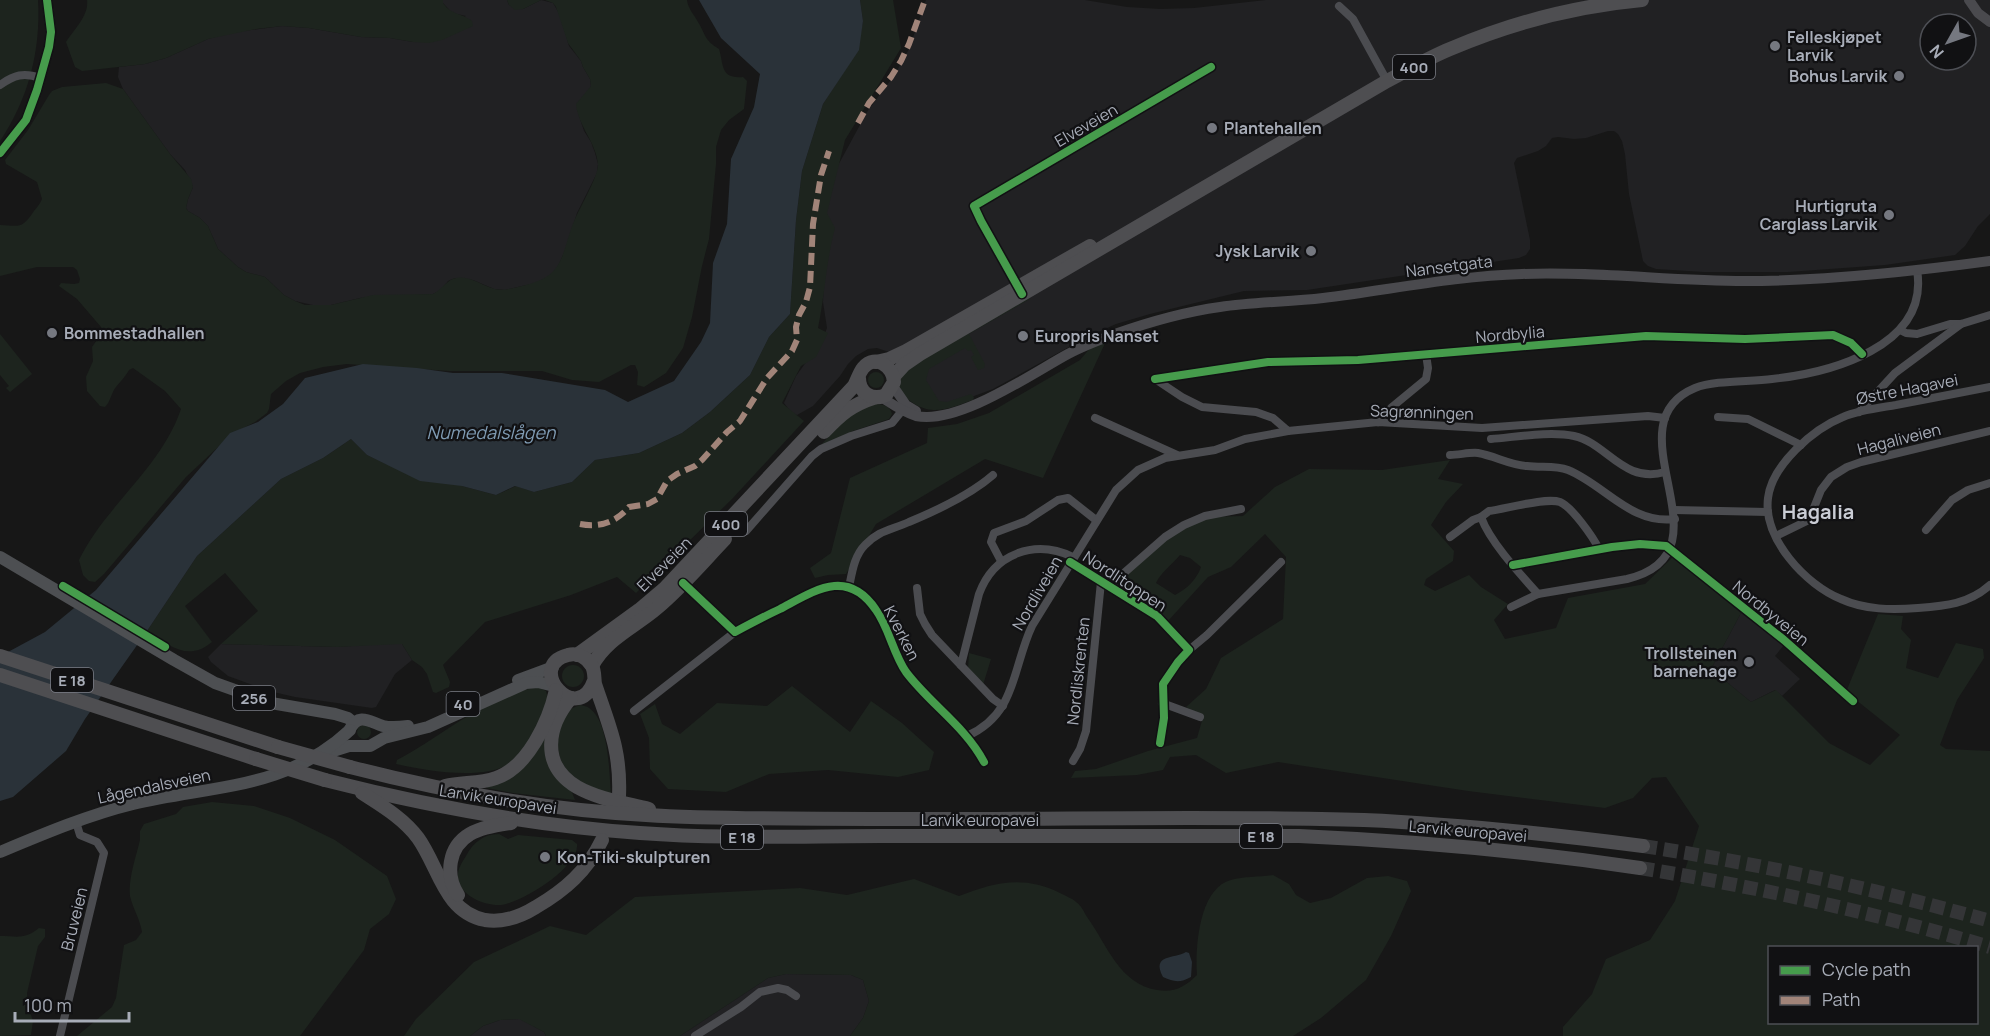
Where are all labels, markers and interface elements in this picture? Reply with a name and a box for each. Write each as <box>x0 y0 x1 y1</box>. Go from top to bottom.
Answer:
north arrow <box>1918 12 1978 72</box>
place label: Felleskjøpet Larvik <box>1787 26 1882 66</box>
marker: Felleskjøpet Larvik <box>1768 39 1782 53</box>
text: N <box>1924 40 1949 63</box>
road number: 400 <box>1393 55 1435 79</box>
place label: Bohus Larvik <box>1789 65 1887 87</box>
marker: Bohus Larvik <box>1892 69 1906 83</box>
street label: Elveveien <box>1051 98 1121 152</box>
place label: Plantehallen <box>1224 117 1322 139</box>
marker: Plantehallen <box>1205 121 1219 135</box>
place label: Hurtigruta Carglass Larvik <box>1760 195 1877 235</box>
marker: Hurtigruta Carglass Larvik <box>1882 208 1896 222</box>
place label: Jysk Larvik <box>1215 240 1299 262</box>
marker: Jysk Larvik <box>1304 244 1318 258</box>
street label: Nansetgata <box>1404 250 1494 282</box>
street label: Nordbylia <box>1474 320 1546 348</box>
place label: Bommestadhallen <box>64 322 205 344</box>
place label: Europris Nanset <box>1035 325 1159 347</box>
marker: Bommestadhallen <box>45 326 59 340</box>
marker: Europris Nanset <box>1016 329 1030 343</box>
street label: Østre Hagavei <box>1854 368 1960 410</box>
street label: Sagrønningen <box>1370 399 1474 425</box>
street label: Hagaliveien <box>1855 418 1943 460</box>
water label: Numedalslågen <box>427 420 557 444</box>
district label: Hagalia <box>1782 498 1854 525</box>
road number: 400 <box>705 512 747 536</box>
street label: Elveveien <box>632 532 696 596</box>
street label: Nordlitoppen <box>1079 546 1171 616</box>
street label: Nordliveien <box>1007 552 1067 634</box>
street label: Nordbyveien <box>1728 575 1814 651</box>
street label: Kverken <box>879 602 925 664</box>
street label: Nordliskrenten <box>1061 616 1095 726</box>
place label: Trollsteinen barnehage <box>1644 642 1737 682</box>
marker: Trollsteinen barnehage <box>1742 655 1756 669</box>
road number: E 18 <box>51 668 93 692</box>
road number: 256 <box>233 686 275 710</box>
road number: 40 <box>446 692 480 716</box>
street label: Lågendalsveien <box>96 763 212 809</box>
street label: Larvik europavei <box>438 779 558 819</box>
street label: Larvik europavei <box>921 809 1039 831</box>
street label: Larvik europavei <box>1408 815 1528 847</box>
road number: E 18 <box>1240 824 1282 848</box>
road number: E 18 <box>721 825 763 849</box>
place label: Kon-Tiki-skulpturen <box>557 846 710 868</box>
marker: Kon-Tiki-skulpturen <box>538 850 552 864</box>
street label: Bruveien <box>56 885 92 953</box>
legend <box>1768 946 1978 1024</box>
text: Cycle path <box>1822 957 1911 981</box>
scale bar <box>15 985 129 1023</box>
text: Path <box>1822 987 1860 1011</box>
text: 100 m <box>24 993 72 1017</box>

